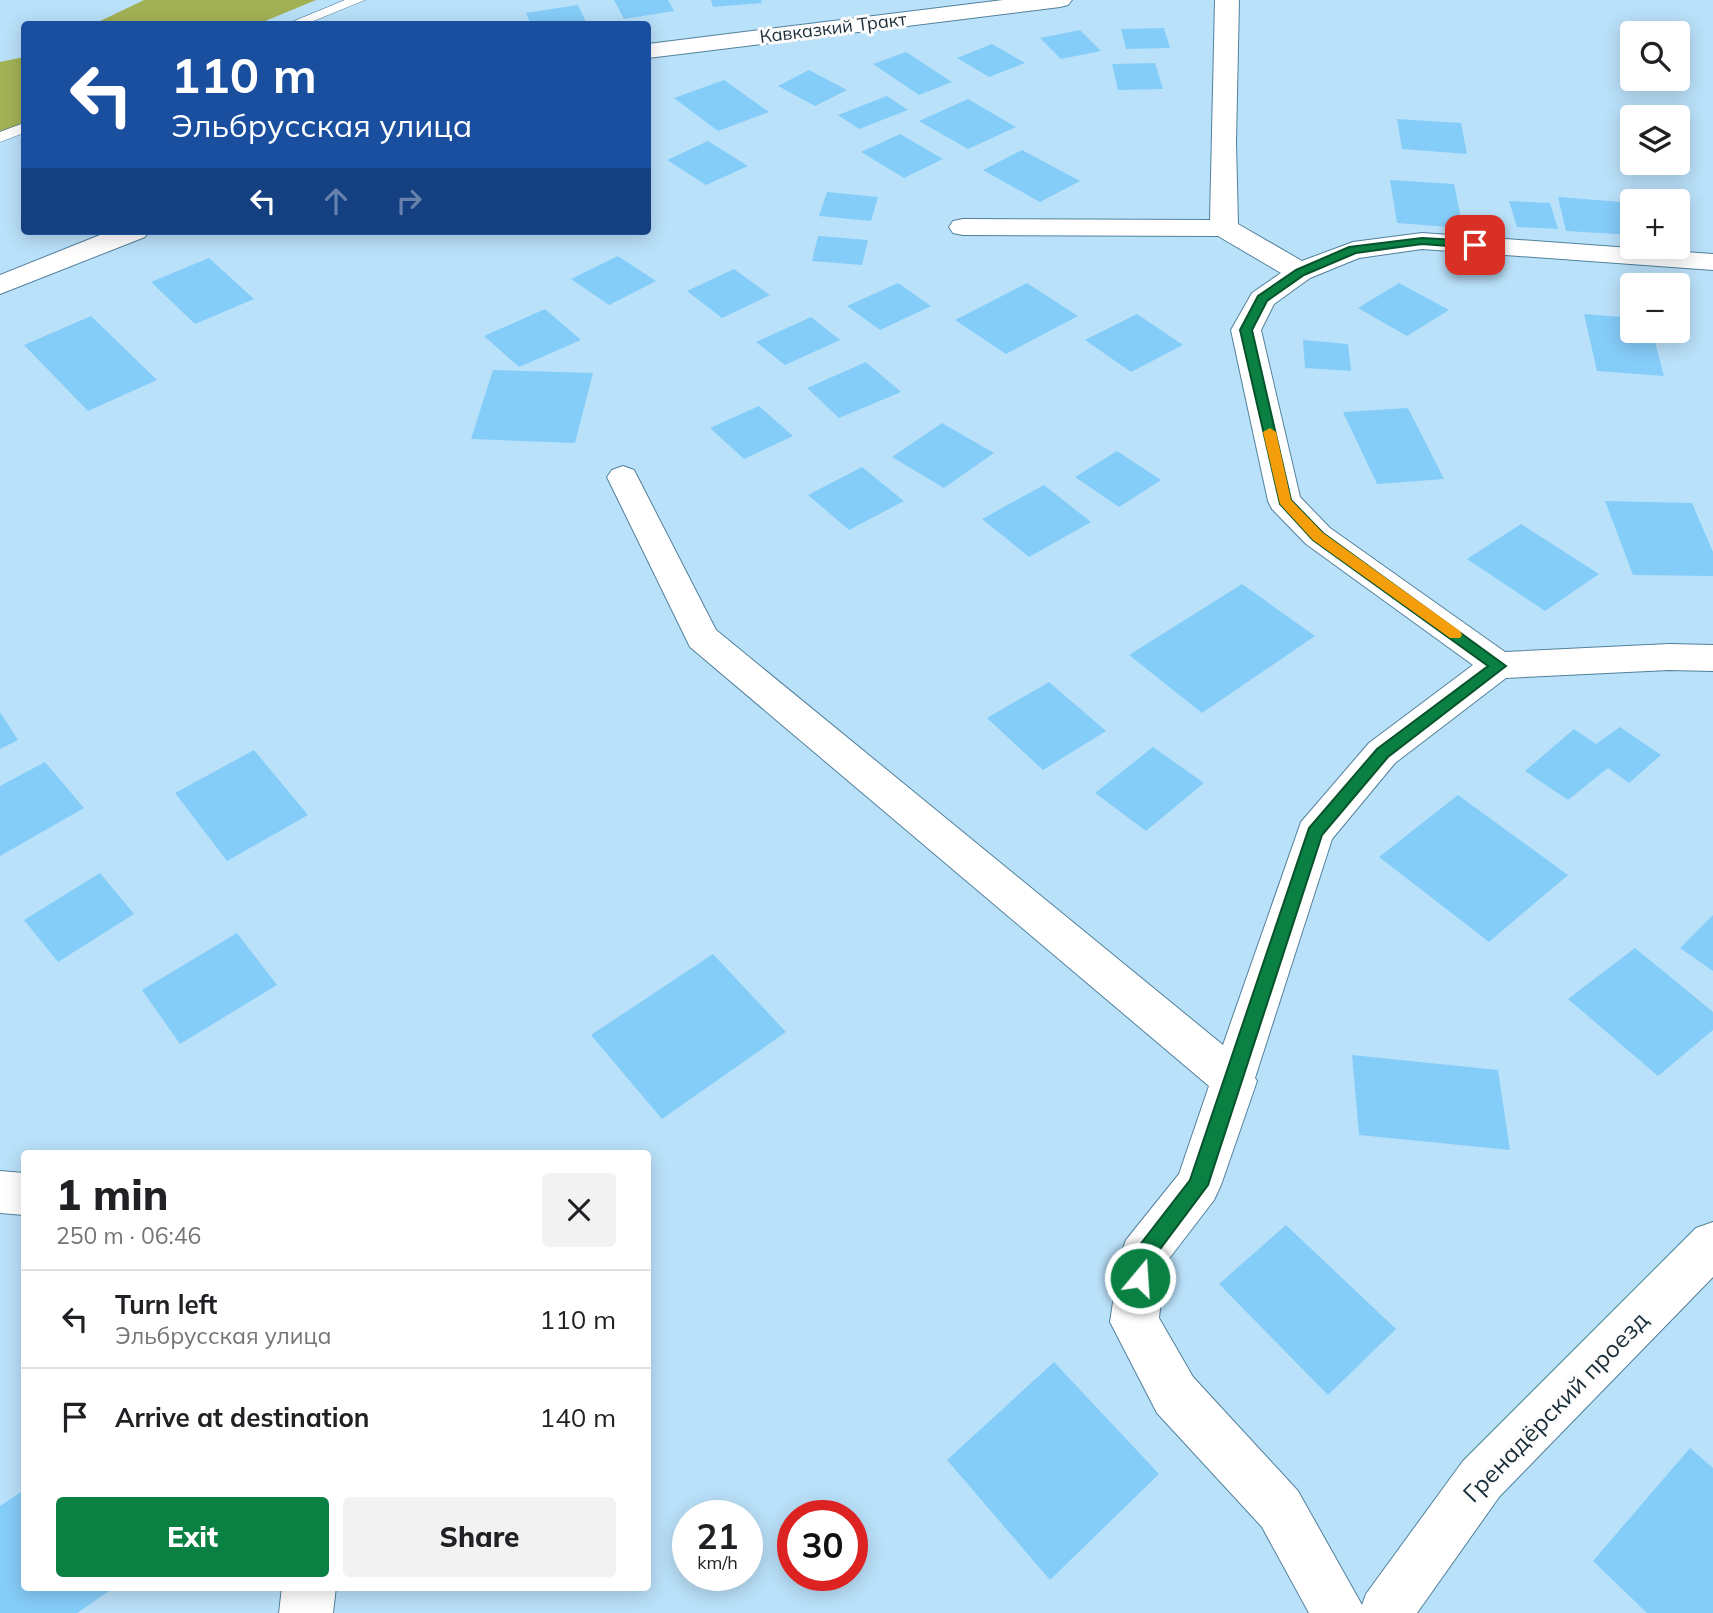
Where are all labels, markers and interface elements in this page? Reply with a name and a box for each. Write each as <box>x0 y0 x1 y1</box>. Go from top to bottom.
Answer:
street label: Кавказкий Тракт <box>758 7 908 48</box>
map controls <box>1620 21 1690 343</box>
button: search <box>1620 21 1690 91</box>
text: 110 m <box>171 44 317 105</box>
icon: left <box>56 49 147 140</box>
text: Эльбрусская улица <box>171 105 472 145</box>
button: layers <box>1620 105 1690 175</box>
icon: left <box>244 182 282 220</box>
icon: ahead <box>317 182 355 220</box>
icon: right <box>390 182 428 220</box>
button: + <box>1620 189 1690 259</box>
pin <box>1445 215 1505 275</box>
icon: arrive <box>1456 226 1494 264</box>
button: − <box>1620 273 1690 343</box>
text: 1 min <box>56 1168 169 1221</box>
button: close <box>542 1173 616 1247</box>
text: 250 m · 06:46 <box>56 1221 201 1250</box>
position arrow <box>1103 1241 1177 1315</box>
text: Turn left <box>115 1288 217 1321</box>
icon: left <box>56 1300 94 1338</box>
text: 110 m <box>540 1303 616 1336</box>
street label: Гренадёрский проезд <box>1456 1305 1654 1508</box>
text: Эльбрусская улица <box>115 1321 332 1350</box>
icon: arrive <box>56 1398 94 1436</box>
text: Arrive at destination <box>115 1401 370 1434</box>
text: 140 m <box>540 1401 616 1434</box>
button: Exit <box>56 1497 329 1577</box>
button: Share <box>343 1497 616 1577</box>
speed limit sign: 30 <box>777 1500 868 1591</box>
text: 21 <box>696 1514 739 1558</box>
text: km/h <box>697 1551 738 1574</box>

